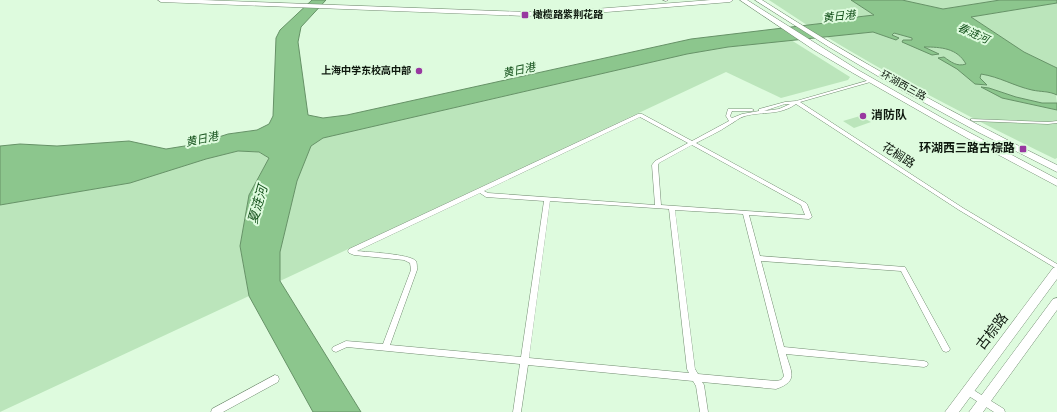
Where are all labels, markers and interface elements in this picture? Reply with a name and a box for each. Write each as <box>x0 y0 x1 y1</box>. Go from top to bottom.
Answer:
water label: 黄日港 <box>822 8 858 26</box>
place label: 橄榄路紫荆花路 <box>533 9 604 22</box>
marker: 橄榄路紫荆花路 <box>520 10 530 20</box>
water label: 春涟河 <box>955 21 993 48</box>
water label: 黄日港 <box>501 60 539 81</box>
place label: 上海中学东校高中部 <box>321 64 411 78</box>
marker: 上海中学东校高中部 <box>414 66 424 76</box>
street label: 环湖西三路 <box>878 68 928 104</box>
place label: 消防队 <box>871 108 907 124</box>
marker: 消防队 <box>858 111 868 121</box>
water label: 黄日港 <box>184 129 222 150</box>
street label: 花榈路 <box>879 139 917 173</box>
place label: 环湖西三路古棕路 <box>919 141 1015 157</box>
marker: 环湖西三路古棕路 <box>1018 144 1028 154</box>
water label: 夏涟河 <box>246 181 273 226</box>
street label: 古棕路 <box>973 310 1013 354</box>

